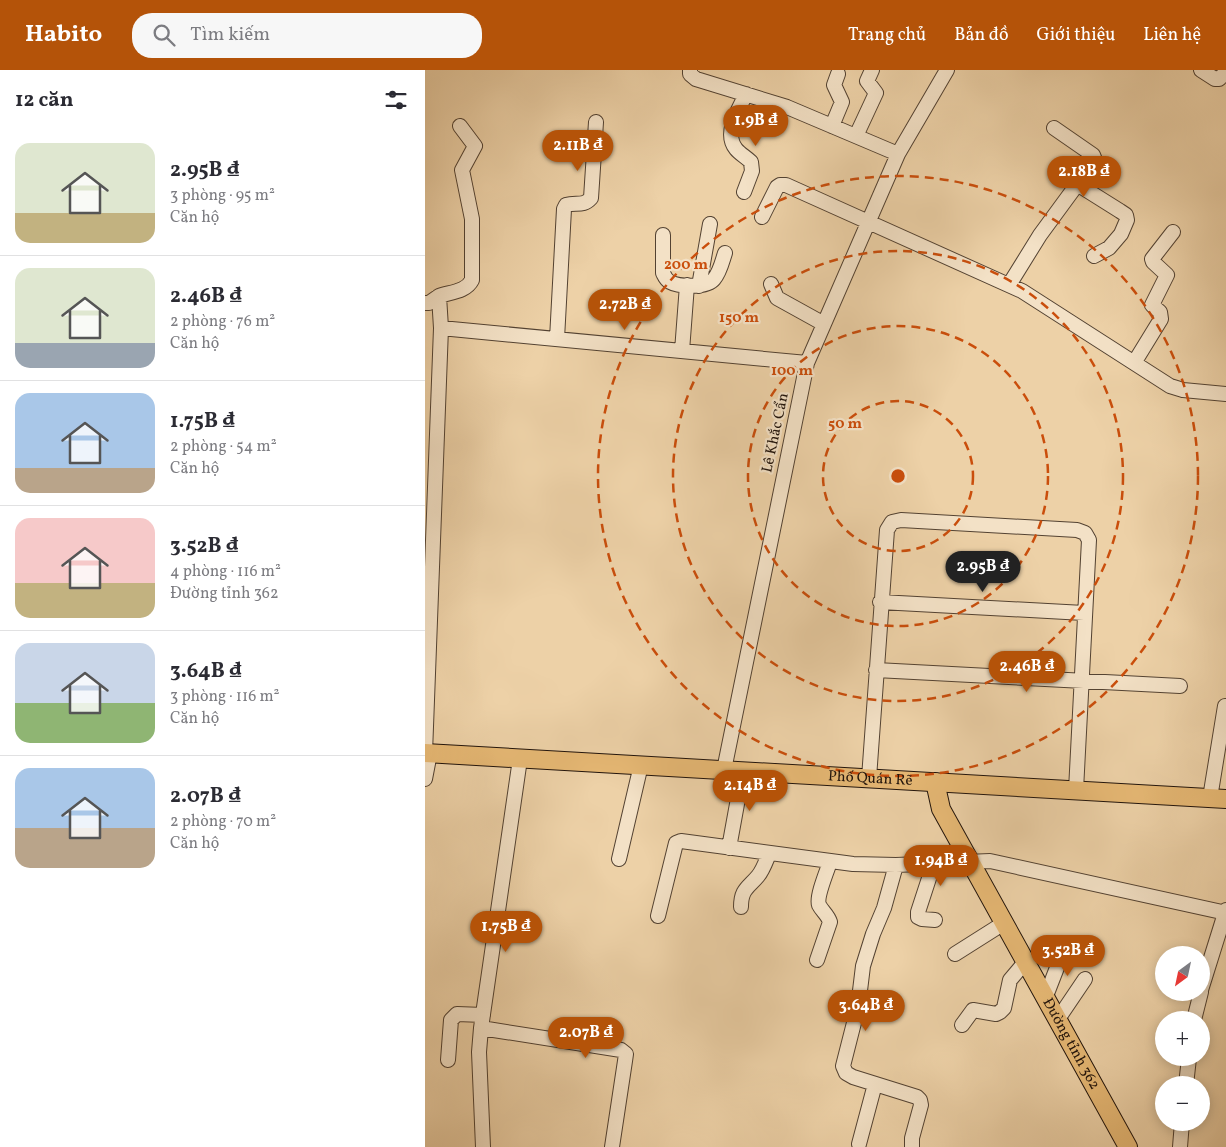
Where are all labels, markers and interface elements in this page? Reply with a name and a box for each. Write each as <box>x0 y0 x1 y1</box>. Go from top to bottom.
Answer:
search box <box>132 13 482 58</box>
text: Habito <box>25 18 102 52</box>
icon: search <box>150 21 178 49</box>
text: Tìm kiếm <box>190 22 270 48</box>
text: Trang chủ <box>848 23 926 48</box>
text: Bản đồ <box>954 23 1009 48</box>
text: Giới thiệu <box>1037 23 1115 48</box>
text: Liên hệ <box>1143 23 1201 48</box>
text: 12 căn <box>15 86 74 115</box>
icon: filters <box>382 86 410 114</box>
pin: 1.9B ₫ <box>715 104 797 147</box>
text: 1.9B ₫ <box>734 110 778 132</box>
pin: 2.11B ₫ <box>532 129 624 172</box>
text: 2.11B ₫ <box>553 135 603 157</box>
text: 2.95B ₫ <box>170 156 240 185</box>
pin: 2.18B ₫ <box>1038 156 1130 198</box>
text: 2.18B ₫ <box>1058 161 1110 183</box>
icon: home <box>55 163 115 223</box>
text: 3 phòng · 95 m² <box>170 185 275 207</box>
text: Căn hộ <box>170 207 219 229</box>
text: 200 m <box>664 255 708 276</box>
text: 2.46B ₫ <box>170 282 242 311</box>
icon: home <box>55 288 115 348</box>
pin: 2.72B ₫ <box>579 288 671 331</box>
text: 2.72B ₫ <box>599 294 651 316</box>
text: 150 m <box>719 308 759 329</box>
text: 2 phòng · 76 m² <box>170 311 275 333</box>
text: Căn hộ <box>170 333 219 355</box>
text: 100 m <box>771 361 814 382</box>
street label: Lê Khắc Cẩn <box>757 391 795 475</box>
text: 1.75B ₫ <box>170 407 235 436</box>
icon: home <box>55 413 115 473</box>
text: 50 m <box>828 414 862 435</box>
text: 2 phòng · 54 m² <box>170 436 277 458</box>
text: Căn hộ <box>170 458 219 480</box>
centre of rings <box>889 467 907 485</box>
text: 3.52B ₫ <box>170 532 239 561</box>
icon: home <box>55 538 115 598</box>
pin: 2.95B ₫ <box>937 550 1029 593</box>
text: 2.95B ₫ <box>957 556 1009 578</box>
text: 4 phòng · 116 m² <box>170 561 281 583</box>
text: Đường tỉnh 362 <box>170 583 279 605</box>
pin: 2.46B ₫ <box>981 650 1073 693</box>
text: 2.46B ₫ <box>1000 656 1054 678</box>
text: 3.64B ₫ <box>170 657 242 686</box>
icon: home <box>55 663 115 723</box>
text: 3 phòng · 116 m² <box>170 686 280 708</box>
text: Căn hộ <box>170 708 219 730</box>
street label: Phố Quán Rẽ <box>827 766 913 791</box>
pin: 2.14B ₫ <box>704 770 796 812</box>
text: 2.14B ₫ <box>724 775 776 797</box>
text: 2.07B ₫ <box>170 782 241 811</box>
icon: home <box>55 788 115 848</box>
text: 2 phòng · 70 m² <box>170 811 276 833</box>
text: Căn hộ <box>170 833 219 855</box>
pin: 1.94B ₫ <box>895 844 987 887</box>
text: 1.94B ₫ <box>915 850 967 872</box>
pin: 1.75B ₫ <box>460 910 552 953</box>
text: 1.75B ₫ <box>481 916 531 938</box>
pin: 3.52B ₫ <box>1022 934 1114 977</box>
text: 3.52B ₫ <box>1042 940 1094 962</box>
north arrow <box>1155 946 1210 1001</box>
map controls <box>1155 946 1210 1131</box>
pin: 3.64B ₫ <box>820 990 912 1032</box>
street label: Đường tỉnh 362 <box>1037 994 1105 1093</box>
text: 3.64B ₫ <box>839 995 893 1017</box>
button: + <box>1155 1011 1210 1066</box>
pin: 2.07B ₫ <box>540 1016 632 1059</box>
text: 2.07B ₫ <box>559 1022 613 1044</box>
button: − <box>1155 1076 1210 1131</box>

